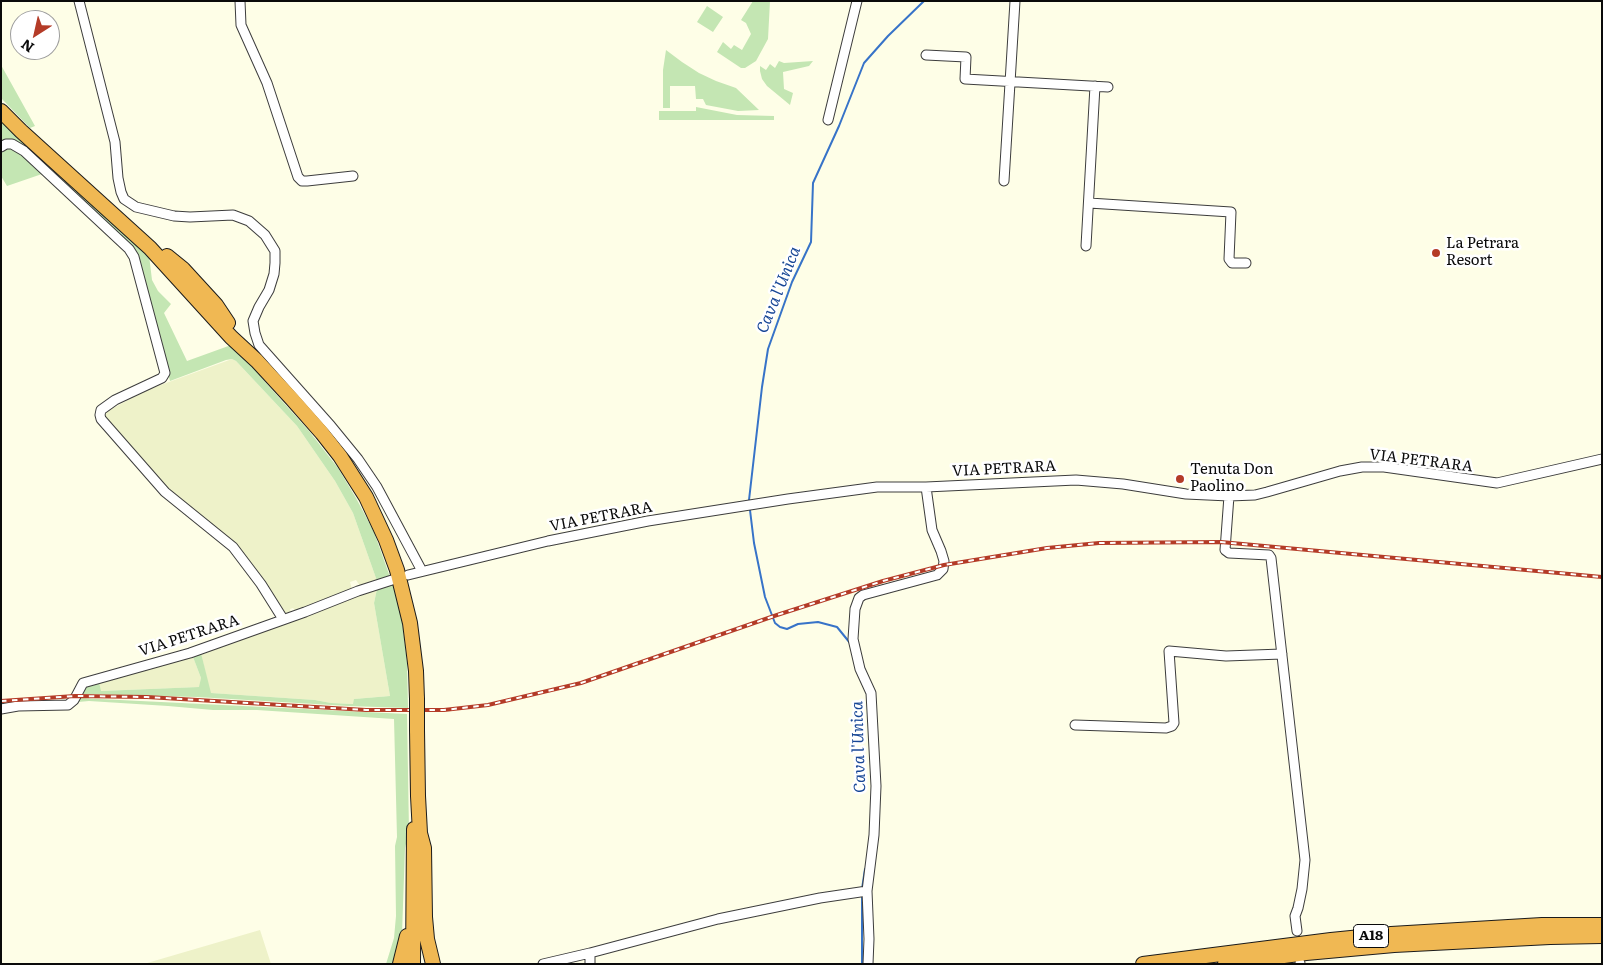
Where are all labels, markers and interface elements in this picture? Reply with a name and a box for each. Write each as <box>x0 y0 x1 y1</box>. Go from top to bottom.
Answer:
north arrow <box>10 10 60 60</box>
text: N <box>16 35 38 58</box>
place label: La Petrara Resort <box>1446 235 1519 270</box>
water label: Cava l'Unica <box>753 244 805 336</box>
marker: La Petrara Resort <box>1430 247 1442 259</box>
street label: VIA PETRARA <box>1368 446 1474 476</box>
street label: VIA PETRARA <box>951 457 1057 481</box>
place label: Tenuta Don Paolino <box>1190 461 1273 496</box>
marker: Tenuta Don Paolino <box>1174 473 1186 485</box>
street label: VIA PETRARA <box>548 498 654 536</box>
street label: VIA PETRARA <box>137 611 241 661</box>
water label: Cava l'Unica <box>848 701 870 793</box>
road number: A18 <box>1354 924 1388 948</box>

